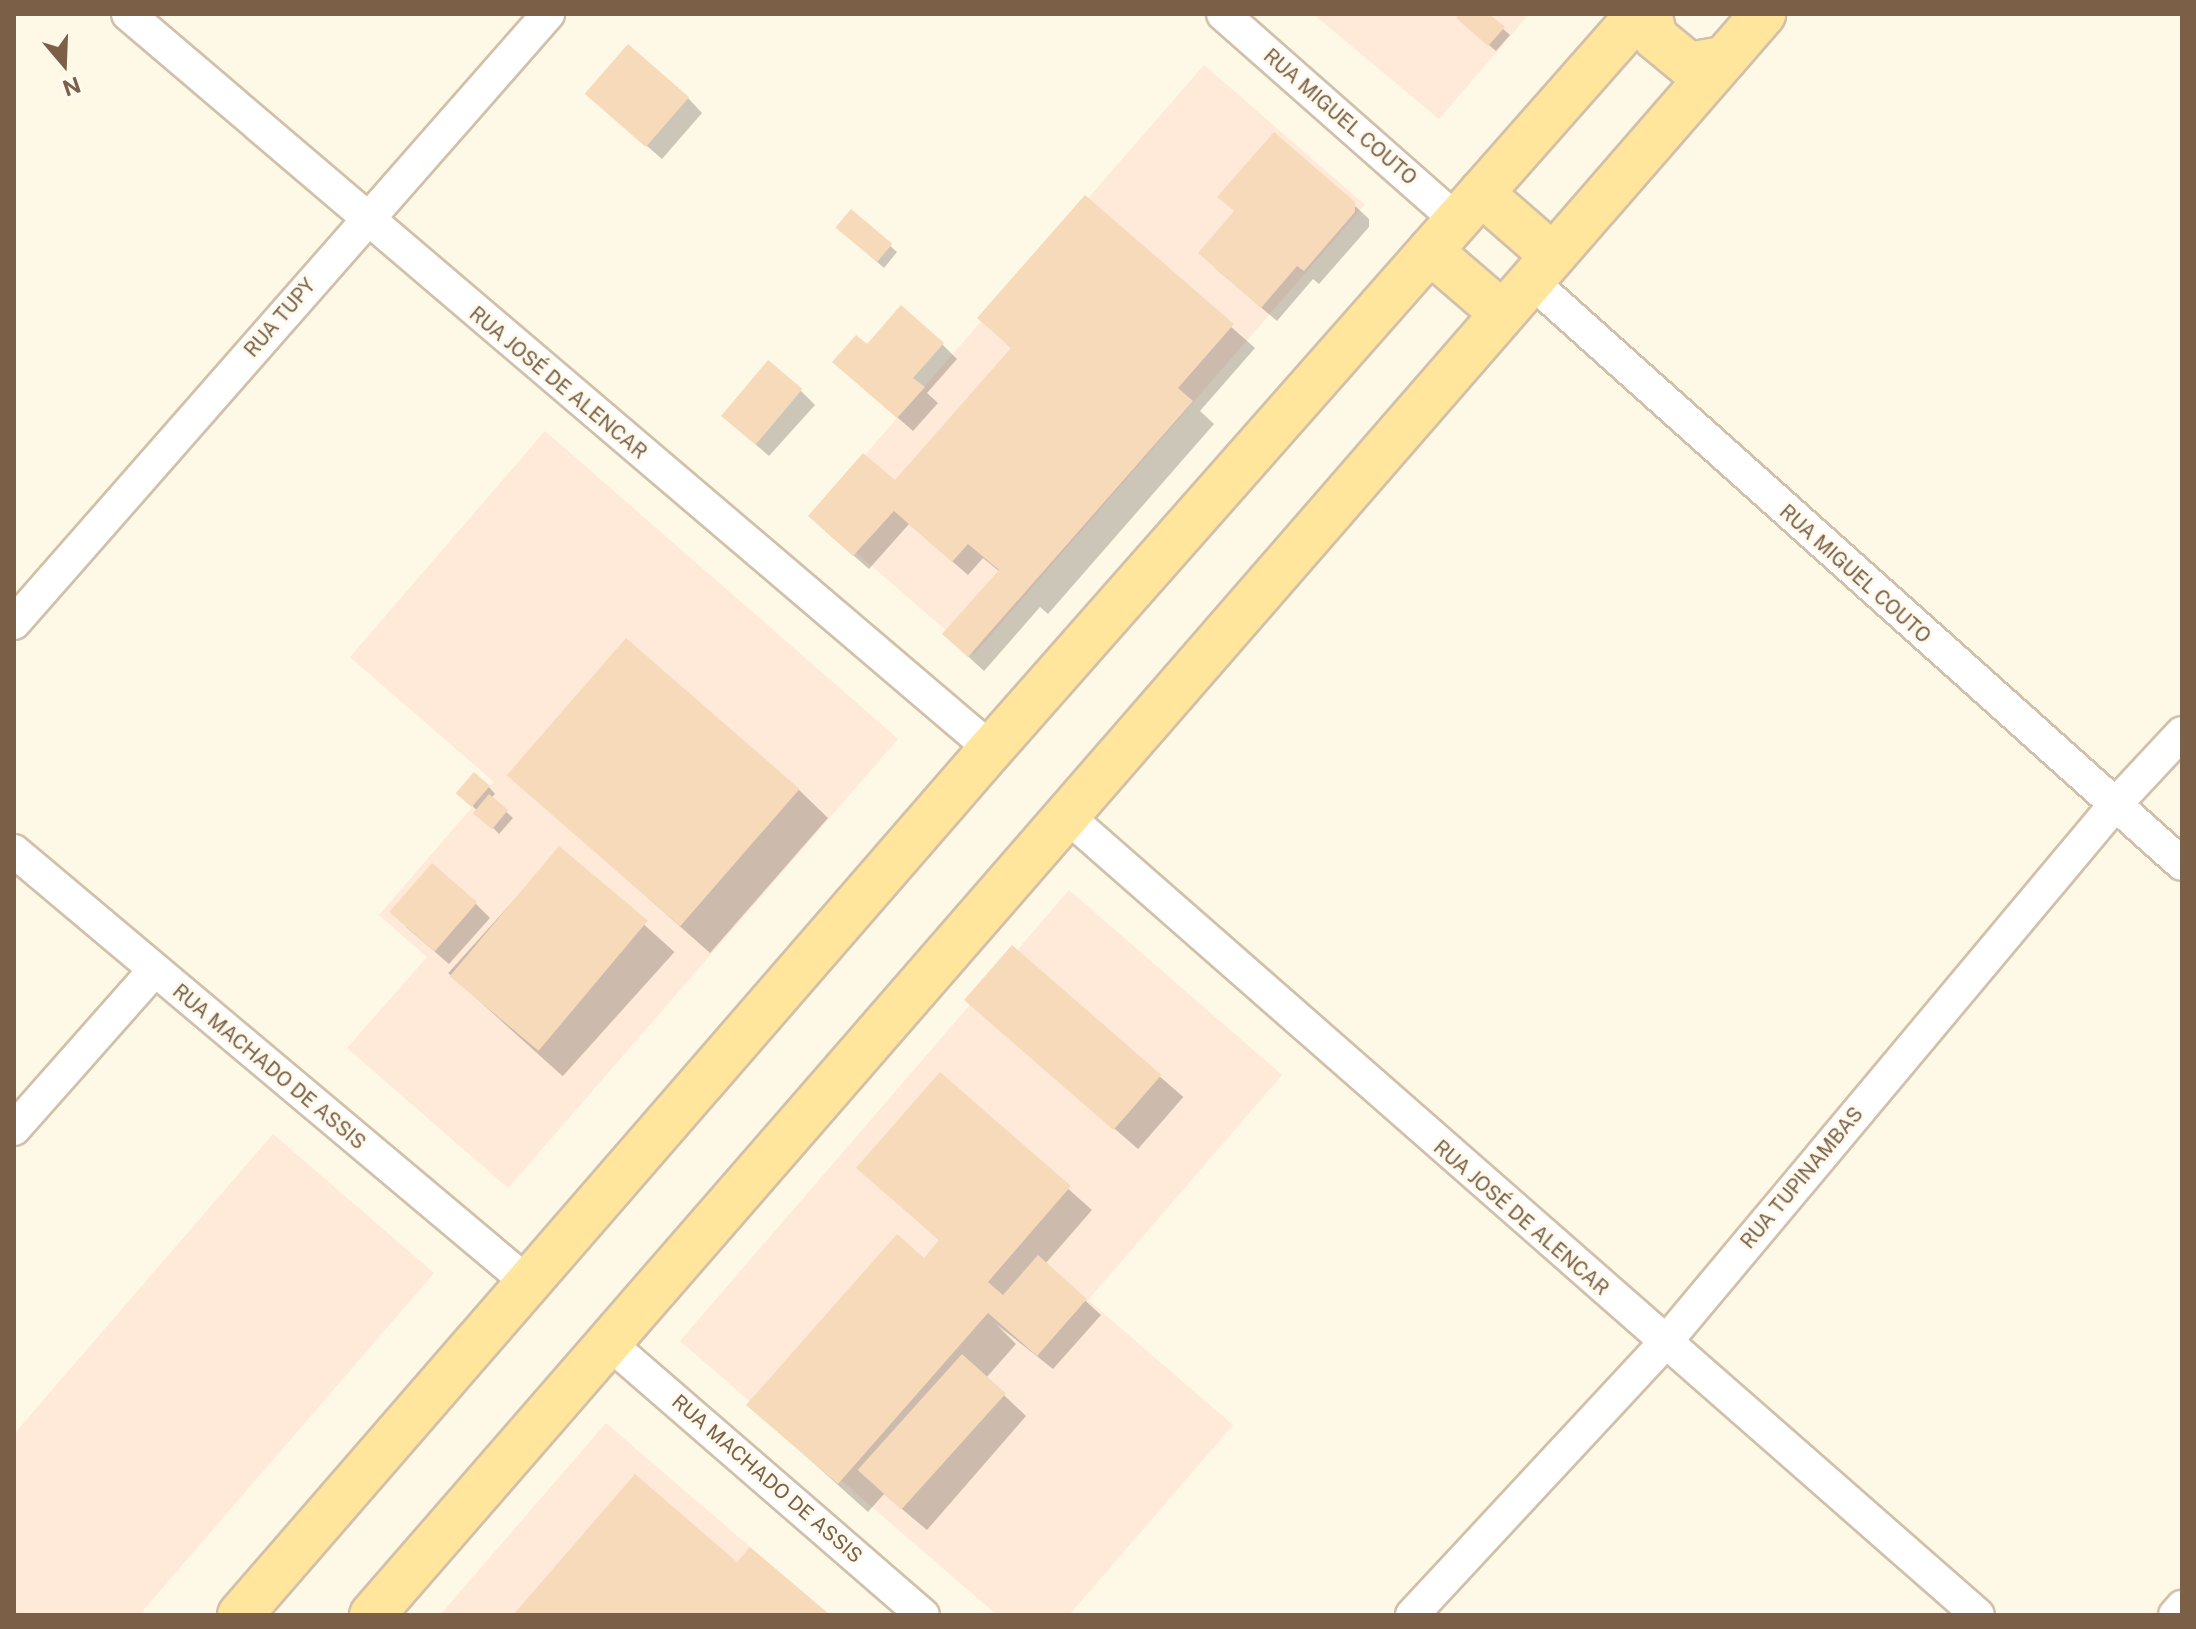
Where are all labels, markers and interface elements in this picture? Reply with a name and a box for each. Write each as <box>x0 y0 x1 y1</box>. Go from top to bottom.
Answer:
north arrow <box>24 24 104 104</box>
street label: RUA MIGUEL COUTO <box>1259 44 1421 190</box>
text: N <box>59 72 84 102</box>
street label: RUA TUPY <box>239 274 321 362</box>
street label: RUA JOSÉ DE ALENCAR <box>464 302 652 464</box>
street label: RUA MIGUEL COUTO <box>1774 500 1936 648</box>
street label: RUA MACHADO DE ASSIS <box>168 979 370 1155</box>
street label: RUA TUPINAMBAS <box>1736 1102 1868 1254</box>
street label: RUA JOSÉ DE ALENCAR <box>1429 1135 1613 1301</box>
street label: RUA MACHADO DE ASSIS <box>667 1390 867 1568</box>

